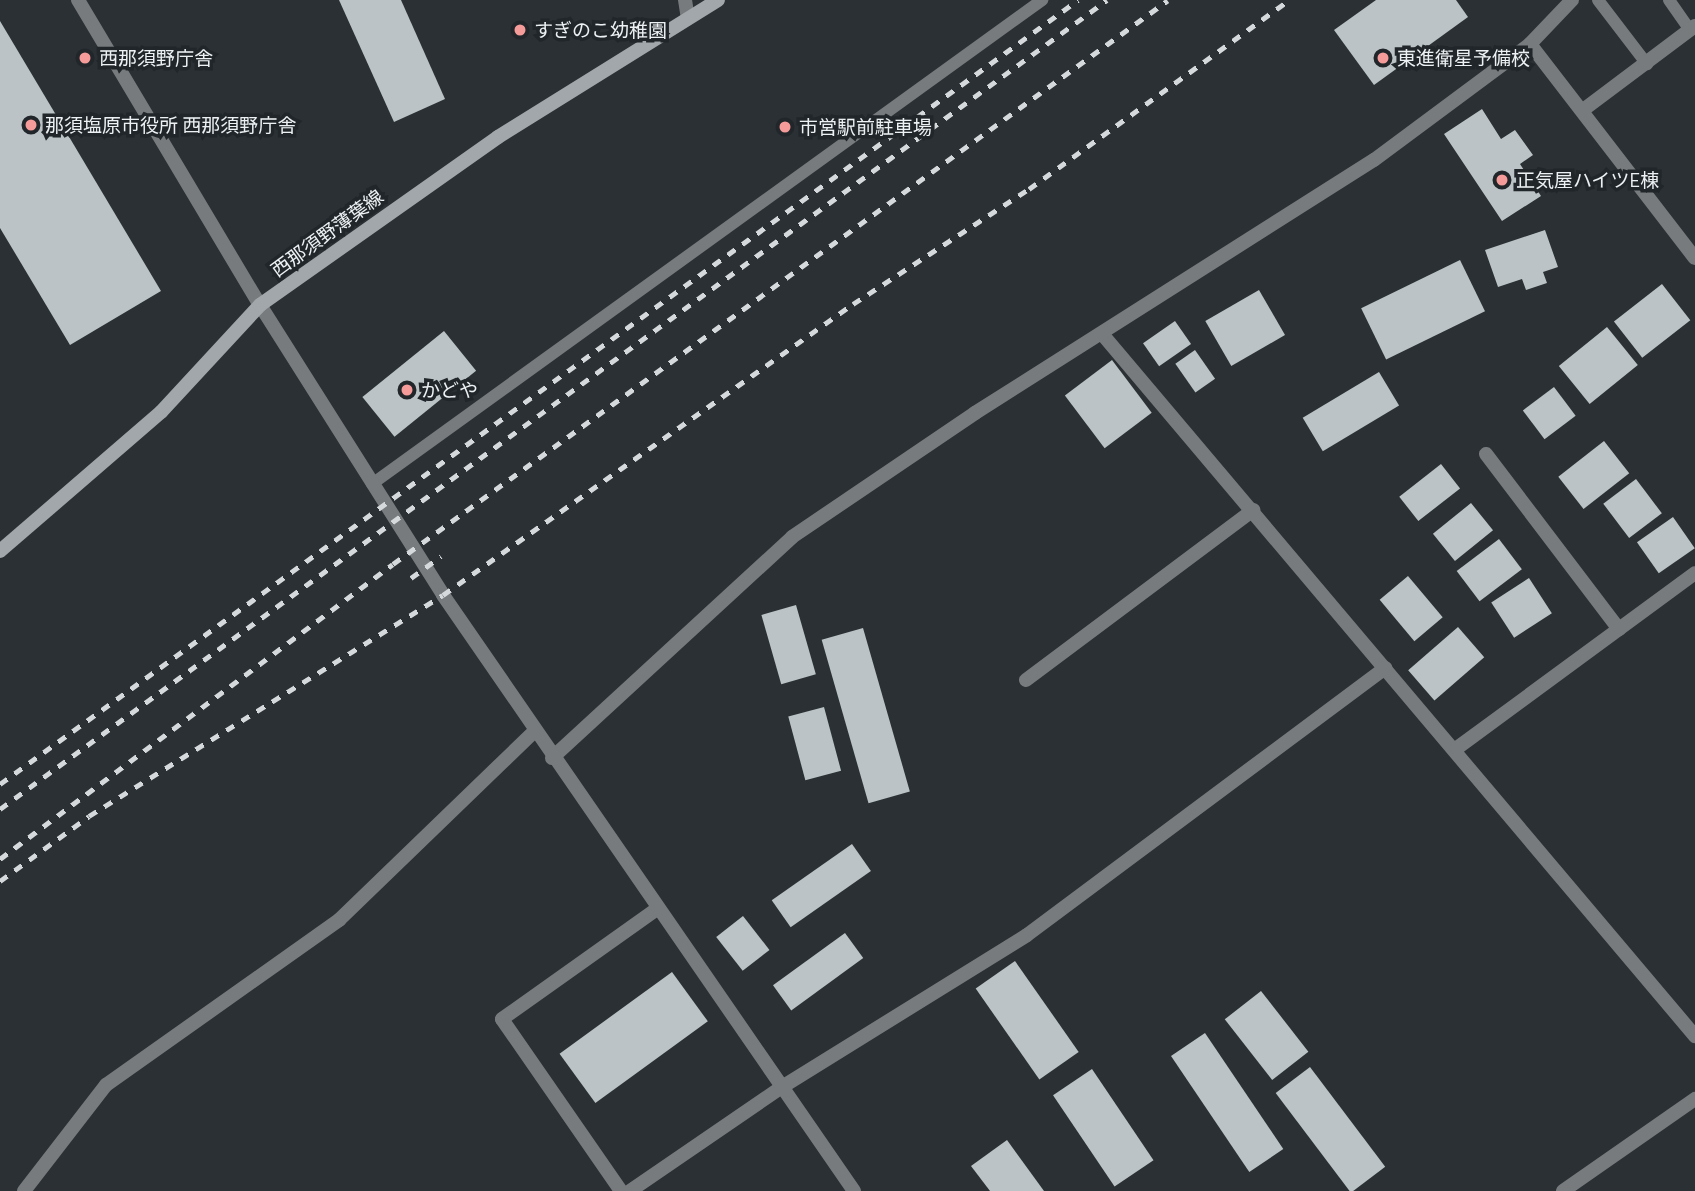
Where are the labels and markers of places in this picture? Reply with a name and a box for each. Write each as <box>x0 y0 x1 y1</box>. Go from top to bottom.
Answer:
place label: すぎのこ幼稚園 <box>534 19 667 41</box>
marker: すぎのこ幼稚園 <box>512 22 528 38</box>
place label: 西那須野庁舎 <box>99 47 213 69</box>
place label: 東進衛星予備校 <box>1397 47 1530 69</box>
marker: 西那須野庁舎 <box>77 50 93 66</box>
marker: 東進衛星予備校 <box>1375 50 1391 66</box>
place label: 那須塩原市役所 西那須野庁舎 <box>45 114 296 136</box>
place label: 市営駅前駐車場 <box>799 116 932 138</box>
marker: 那須塩原市役所 西那須野庁舎 <box>23 117 39 133</box>
marker: 市営駅前駐車場 <box>777 119 793 135</box>
place label: 正気屋ハイツE棟 <box>1516 169 1660 191</box>
marker: 正気屋ハイツE棟 <box>1494 172 1510 188</box>
place label: かどや <box>421 379 478 401</box>
marker: かどや <box>399 382 415 398</box>

